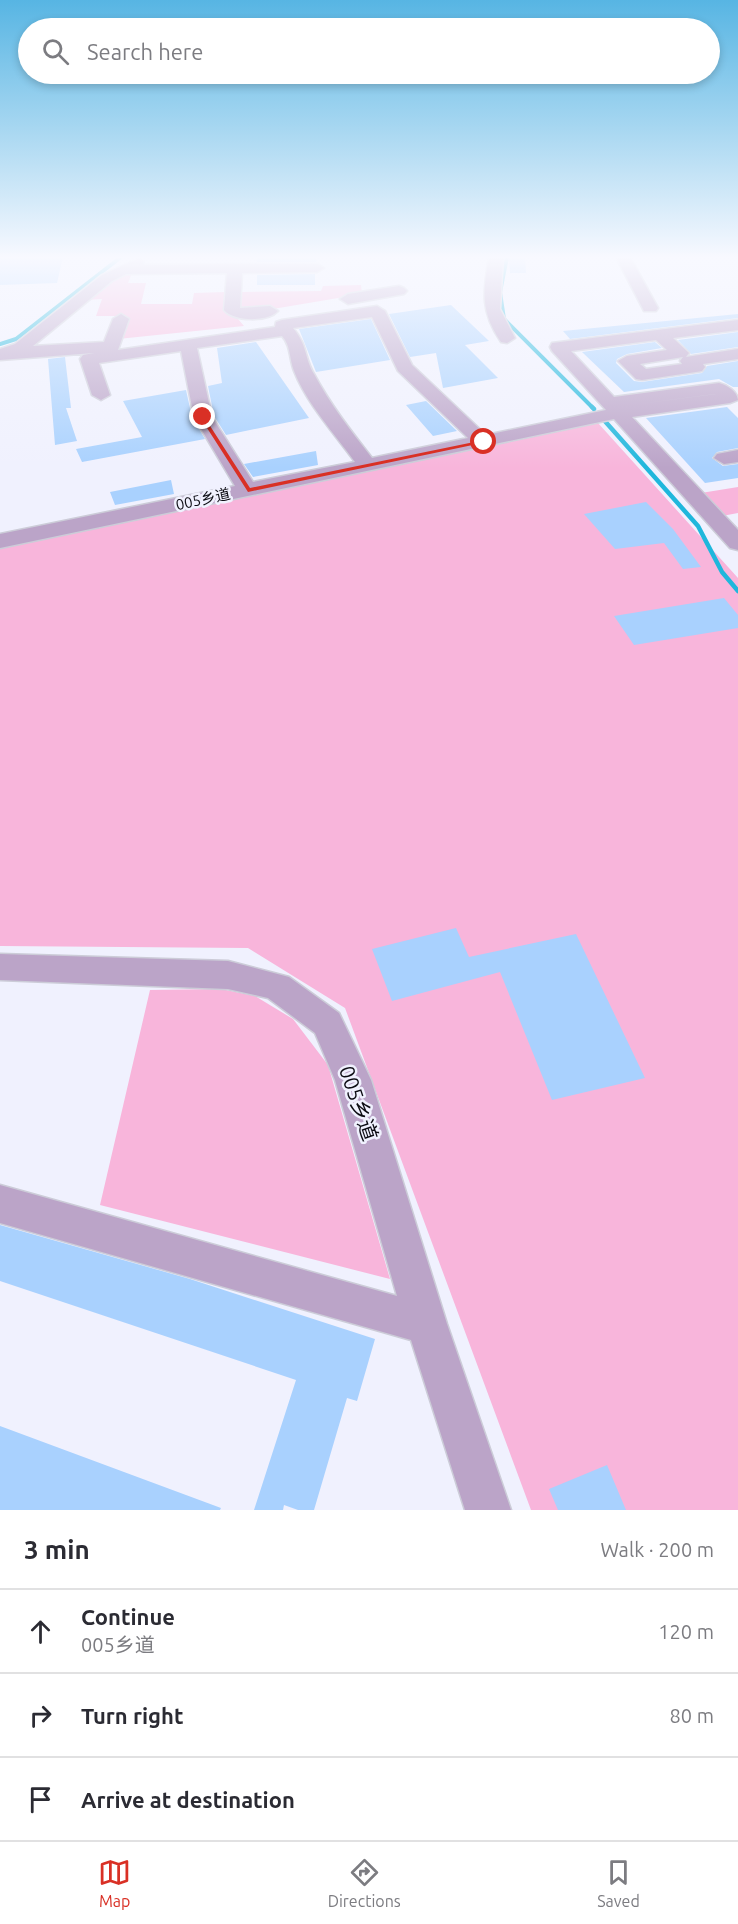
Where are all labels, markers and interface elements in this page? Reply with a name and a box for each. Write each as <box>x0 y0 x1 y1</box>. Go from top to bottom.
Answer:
search box <box>18 18 720 84</box>
icon: search <box>39 35 72 68</box>
text: Search here <box>87 39 203 64</box>
route end <box>189 403 215 429</box>
route start <box>470 428 496 454</box>
street label: 005乡道 <box>174 485 232 513</box>
street label: 005乡道 <box>335 1062 383 1144</box>
text: 3 min <box>24 1535 90 1564</box>
text: Walk · 200 m <box>601 1538 714 1561</box>
text: Continue <box>81 1604 175 1629</box>
icon: ahead <box>24 1615 57 1648</box>
text: 120 m <box>658 1620 714 1643</box>
text: 005乡道 <box>81 1633 155 1656</box>
icon: right <box>24 1699 57 1732</box>
text: Turn right <box>81 1703 183 1728</box>
text: 80 m <box>670 1704 714 1727</box>
icon: arrive <box>24 1783 57 1816</box>
text: Arrive at destination <box>81 1787 295 1812</box>
tab: Map <box>98 1856 131 1910</box>
tab: Directions <box>328 1856 401 1910</box>
tab: Saved <box>597 1856 640 1910</box>

